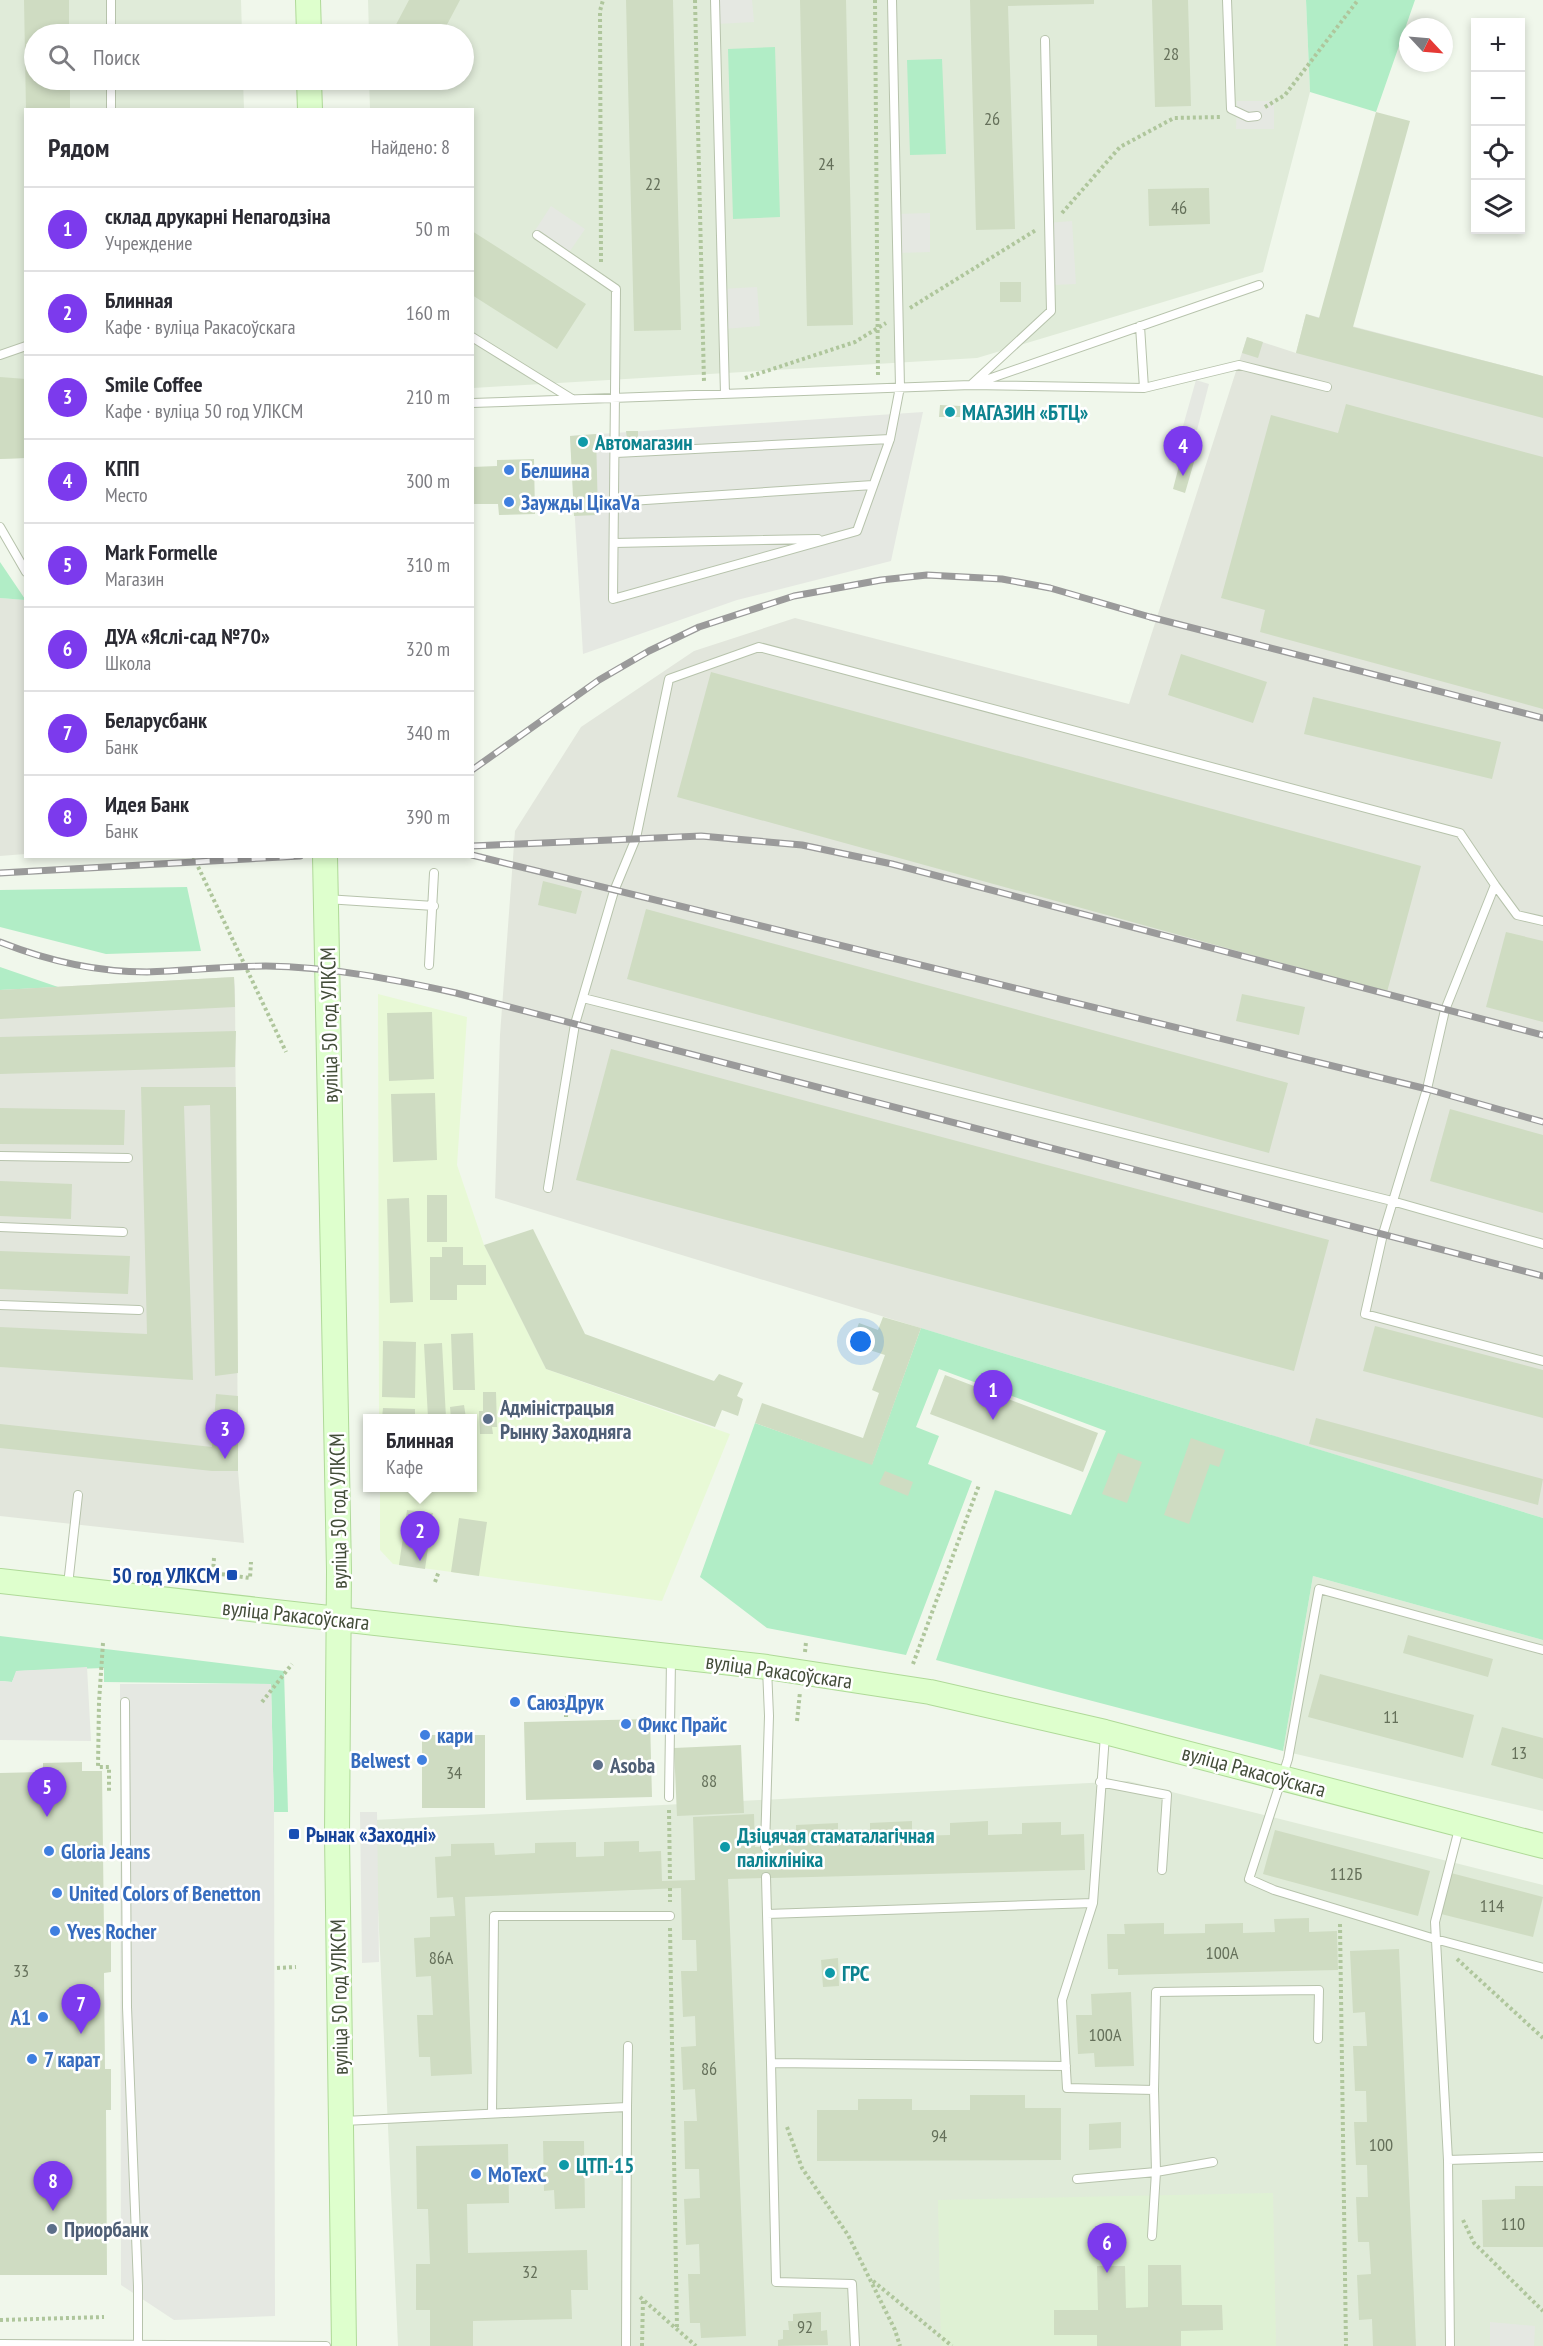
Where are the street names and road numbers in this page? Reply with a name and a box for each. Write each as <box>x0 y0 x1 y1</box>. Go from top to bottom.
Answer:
street label: вуліца 50 год УЛКСМ <box>314 947 344 1103</box>
street label: вуліца 50 год УЛКСМ <box>323 1433 353 1589</box>
street label: вуліца Ракасоўскага <box>221 1594 371 1636</box>
street label: вуліца Ракасоўскага <box>704 1647 854 1695</box>
street label: вуліца Ракасоўскага <box>1179 1739 1329 1803</box>
street label: вуліца 50 год УЛКСМ <box>324 1919 354 2075</box>

